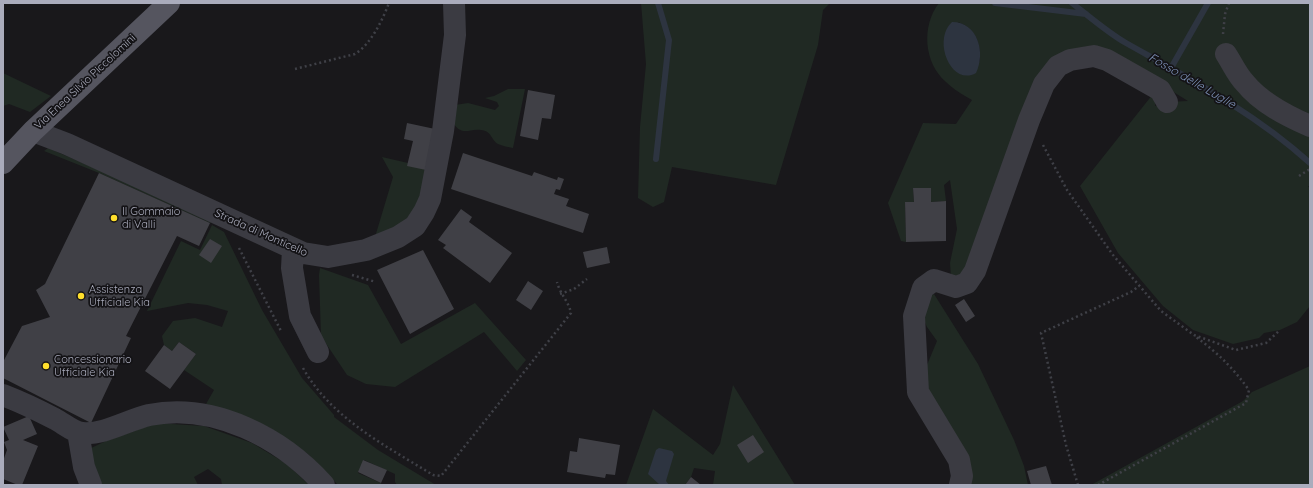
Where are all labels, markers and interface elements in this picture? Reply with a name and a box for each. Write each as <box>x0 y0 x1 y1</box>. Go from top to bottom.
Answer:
street label: Via Enea Silvio Piccolomini <box>32 32 138 132</box>
water label: Fosso delle Luglie <box>1146 50 1238 112</box>
place label: Il Gommaio di Valli <box>122 205 180 231</box>
street label: Strada di Monticello <box>212 206 310 260</box>
marker: Il Gommaio di Valli <box>109 213 119 223</box>
place label: Assistenza Ufficiale Kia <box>89 283 150 309</box>
marker: Assistenza Ufficiale Kia <box>76 291 86 301</box>
place label: Concessionario Ufficiale Kia <box>54 353 132 379</box>
marker: Concessionario Ufficiale Kia <box>41 361 51 371</box>

